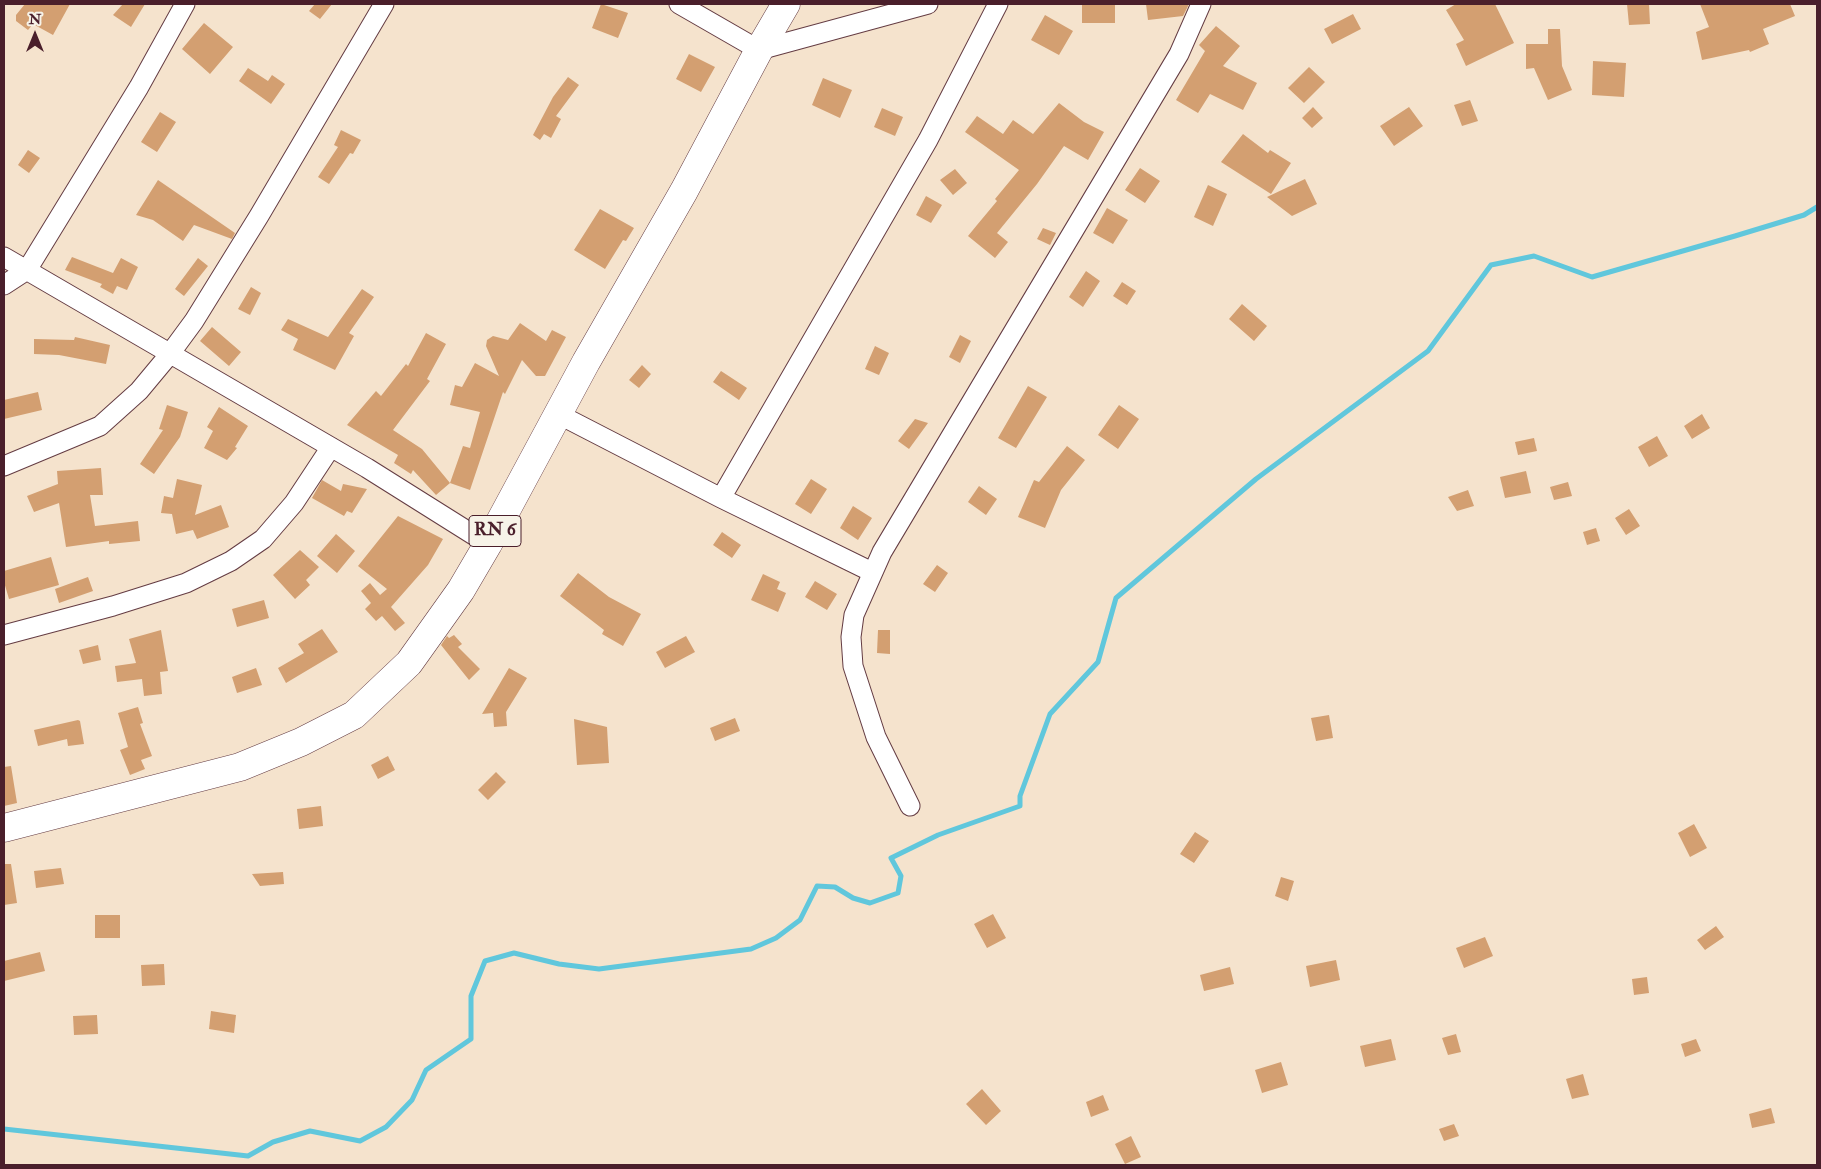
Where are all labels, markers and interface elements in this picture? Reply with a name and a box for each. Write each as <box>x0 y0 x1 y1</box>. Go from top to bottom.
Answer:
north arrow <box>10 10 60 60</box>
text: N <box>29 11 41 28</box>
road number: RN 6 <box>469 516 521 546</box>

